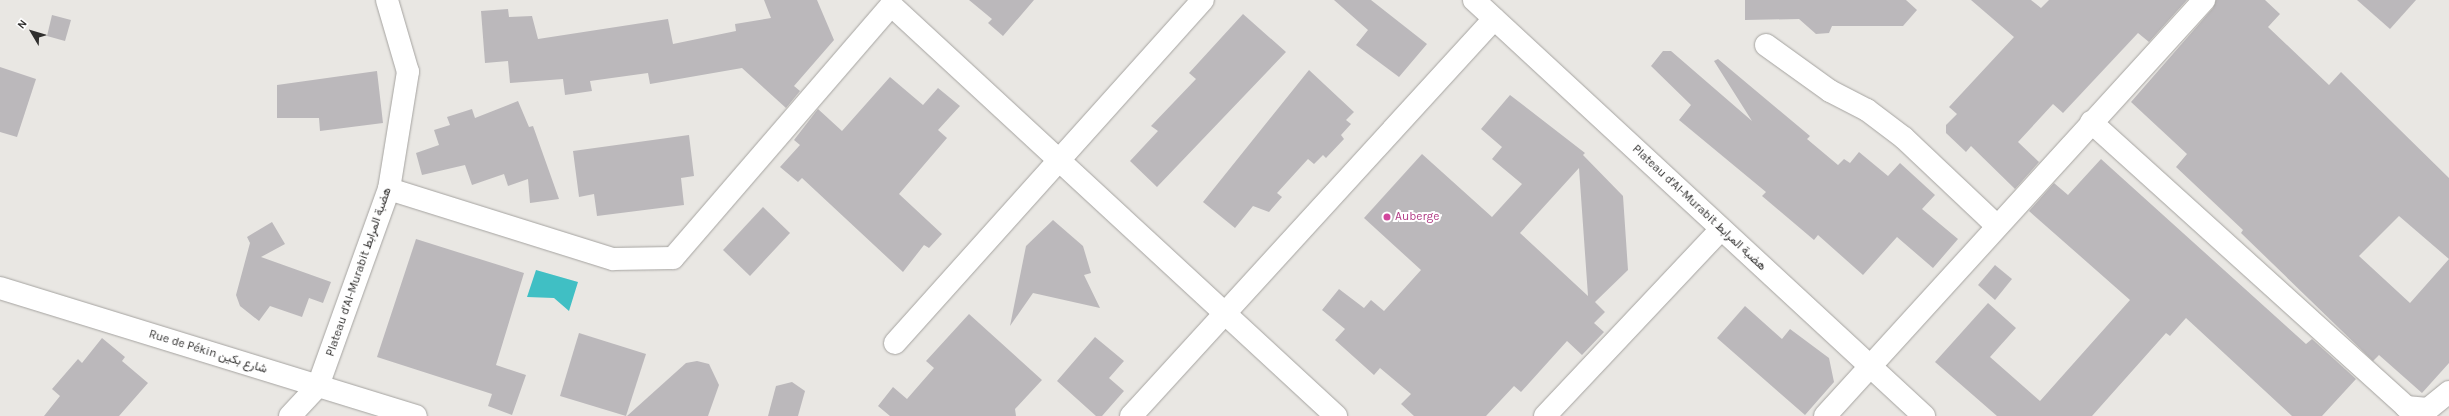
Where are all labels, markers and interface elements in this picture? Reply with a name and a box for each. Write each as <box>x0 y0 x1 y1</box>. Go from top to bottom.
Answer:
north arrow <box>12 12 52 52</box>
text: N <box>15 17 30 31</box>
street label: Plateau d'Al-Murabit هضبة المرابط <box>1629 142 1769 274</box>
street label: Plateau d'Al-Murabit هضبة المرابط <box>323 186 395 358</box>
place label: Auberge <box>1395 210 1440 224</box>
marker: Auberge <box>1382 212 1392 222</box>
street label: Rue de Pékin شارع بكين <box>147 327 269 377</box>

